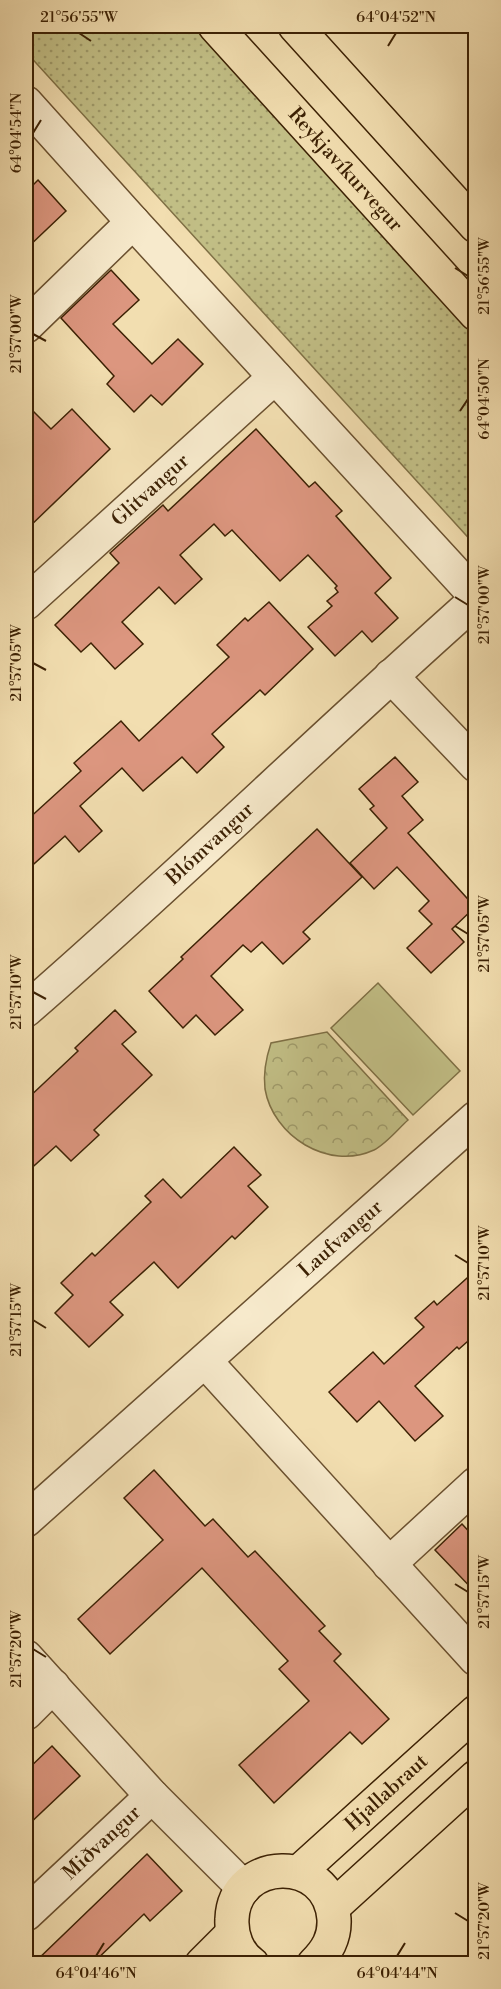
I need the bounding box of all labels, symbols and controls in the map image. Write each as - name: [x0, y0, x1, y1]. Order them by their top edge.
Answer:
- text: 21°56'55"W: [40, 8, 118, 27]
- text: 64°04'52"N: [356, 8, 436, 27]
- text: 64°04'54"N: [7, 93, 26, 173]
- street label: Reykjavíkurvegur: [283, 102, 408, 237]
- text: 21°56'55"W: [475, 237, 494, 315]
- text: 21°57'00"W: [7, 294, 26, 373]
- text: 64°04'50"N: [475, 358, 494, 440]
- street label: Glitvangur: [106, 448, 195, 532]
- text: 21°57'00"W: [475, 565, 494, 644]
- text: 21°57'05"W: [7, 624, 26, 702]
- street label: Blómvangur: [160, 797, 260, 891]
- text: 21°57'05"W: [475, 895, 494, 973]
- text: 21°57'10"W: [7, 954, 26, 1029]
- street label: Laufvangur: [293, 1195, 388, 1283]
- text: 21°57'10"W: [475, 1225, 494, 1300]
- text: 21°57'15"W: [7, 1283, 26, 1357]
- text: 21°57'15"W: [475, 1555, 494, 1629]
- text: 21°57'20"W: [7, 1610, 26, 1688]
- street label: Hjallabraut: [340, 1749, 433, 1837]
- street label: Miðvangur: [58, 1800, 147, 1886]
- text: 21°57'20"W: [475, 1882, 494, 1960]
- text: 64°04'46"N: [55, 1964, 137, 1983]
- text: 64°04'44"N: [356, 1964, 438, 1983]

